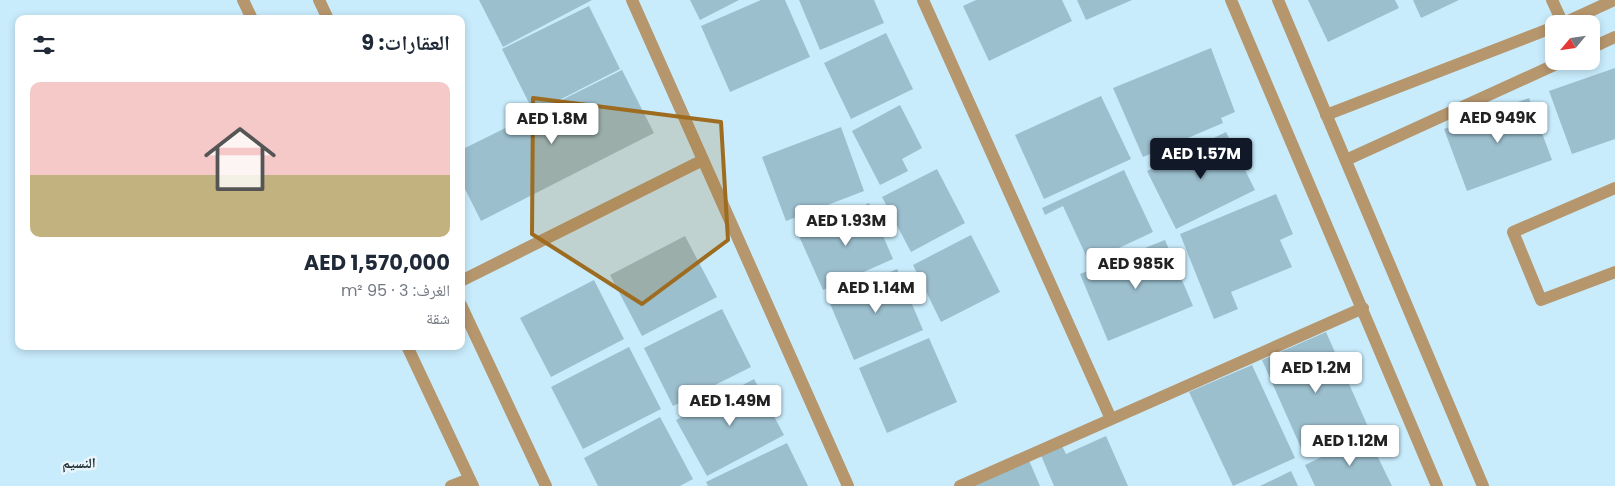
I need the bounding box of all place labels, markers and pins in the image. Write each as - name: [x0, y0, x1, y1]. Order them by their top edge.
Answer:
- pin: AED 1.8M: [500, 102, 604, 145]
- pin: AED 949K: [1446, 102, 1550, 144]
- pin: AED 1.57M: [1144, 138, 1258, 180]
- pin: AED 1.93M: [789, 204, 903, 247]
- pin: AED 985K: [1084, 248, 1188, 290]
- pin: AED 1.14M: [819, 272, 933, 314]
- pin: AED 1.2M: [1264, 352, 1368, 394]
- pin: AED 1.49M: [673, 384, 787, 427]
- pin: AED 1.12M: [1293, 424, 1407, 467]

